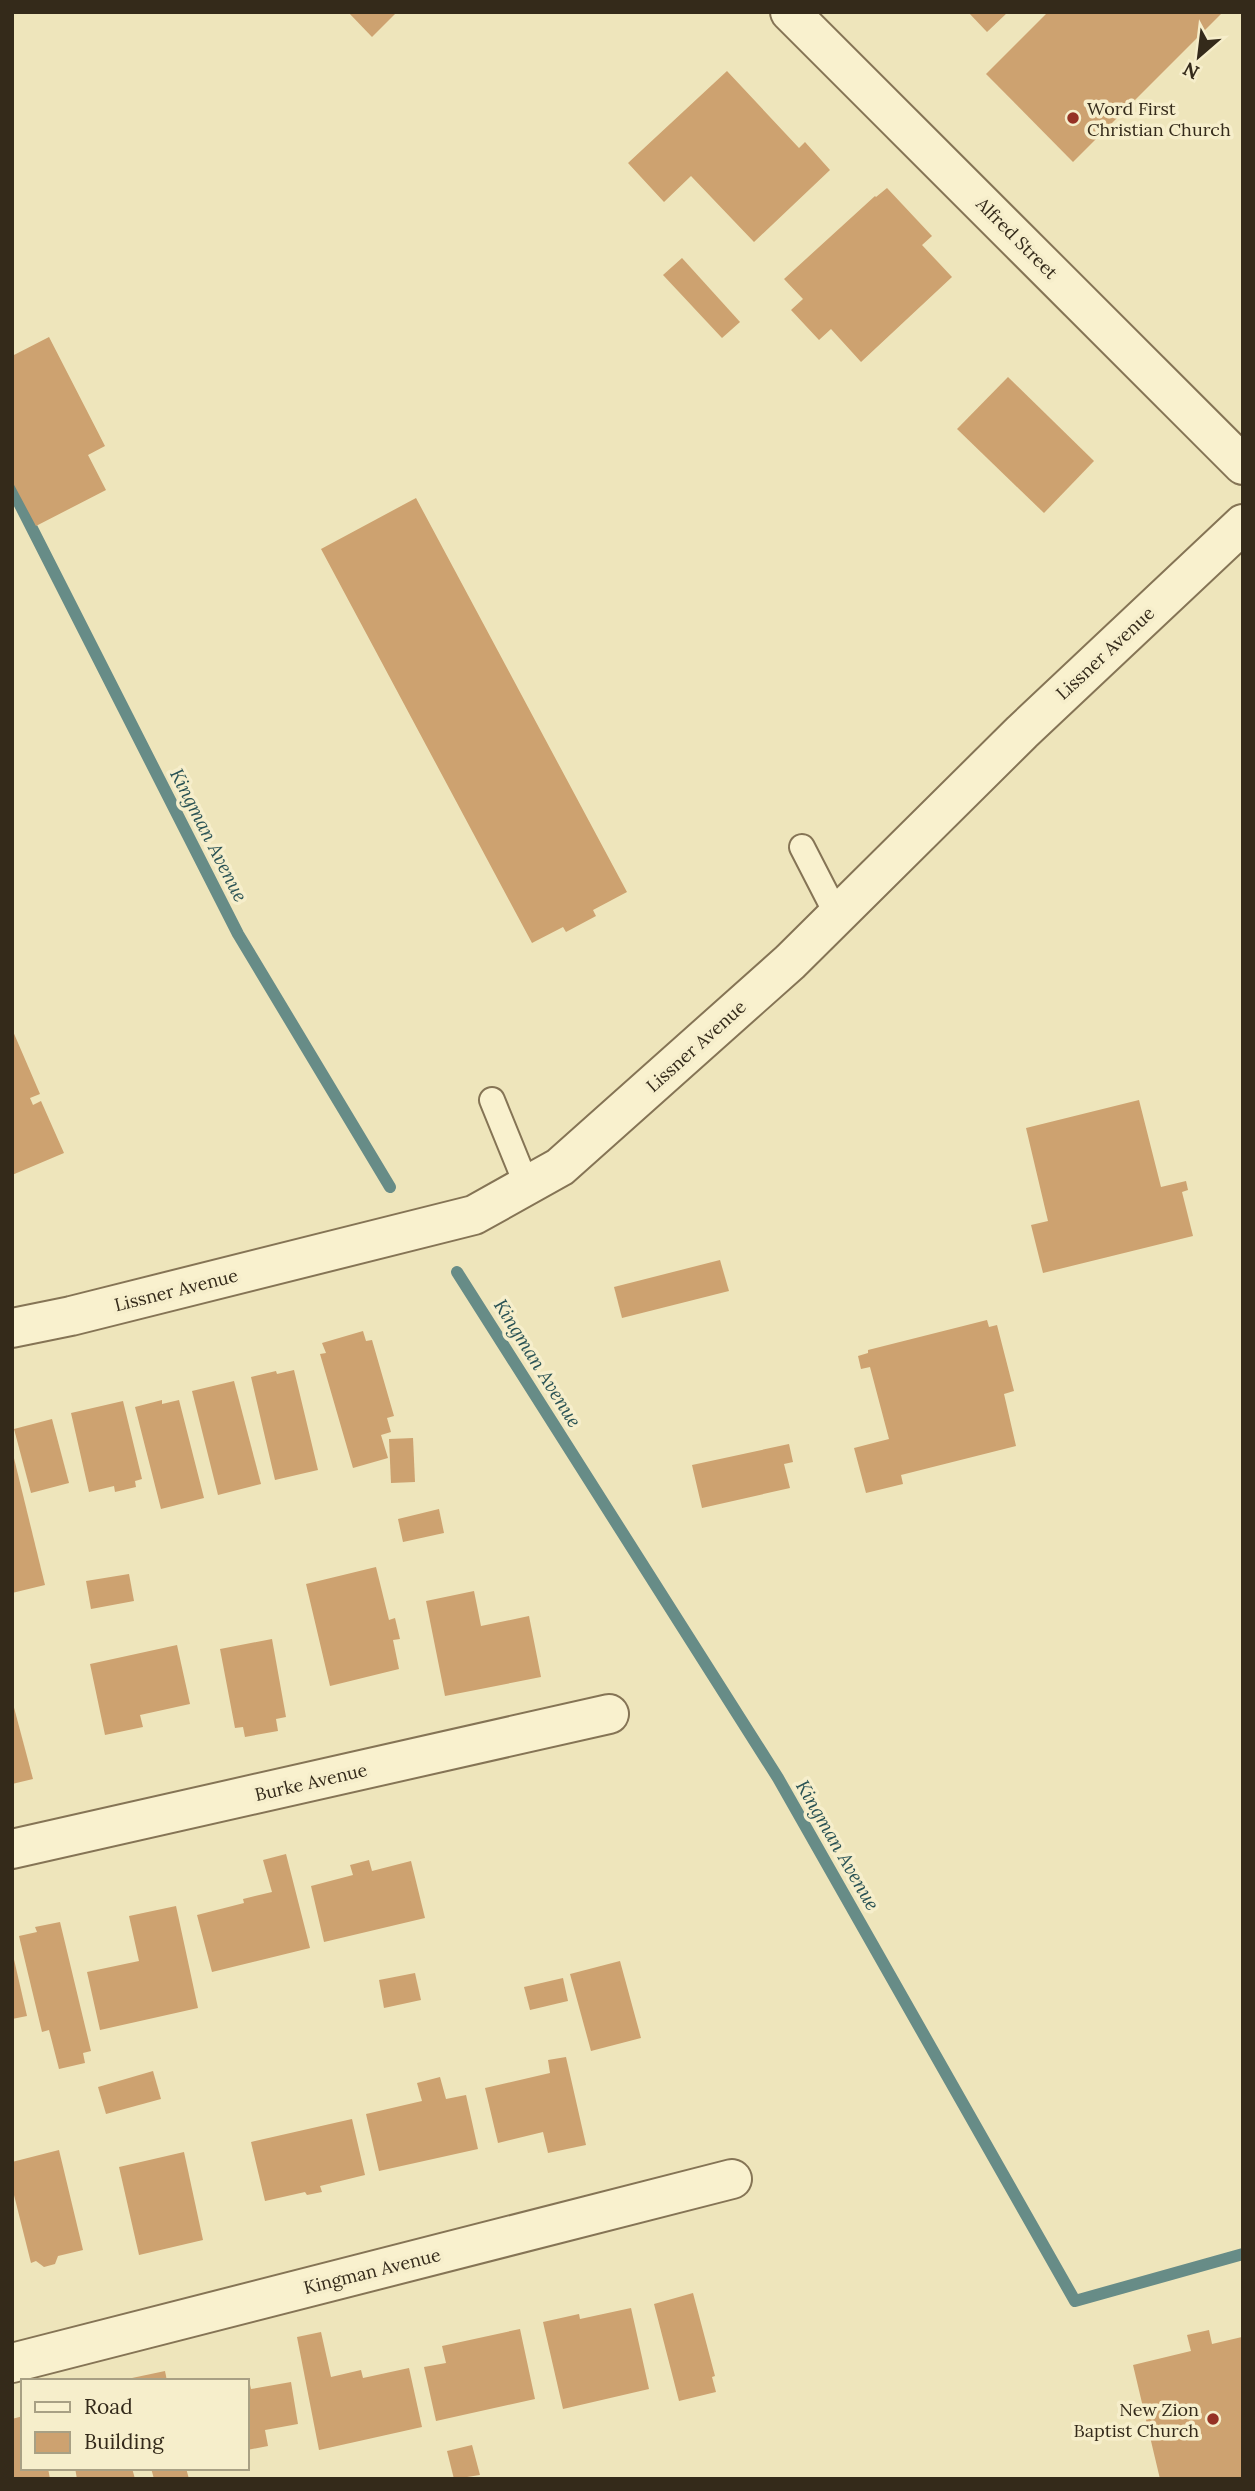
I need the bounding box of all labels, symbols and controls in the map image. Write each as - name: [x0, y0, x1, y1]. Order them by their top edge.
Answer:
- north arrow: [1164, 21, 1234, 91]
- text: N: [1179, 57, 1203, 85]
- place label: Word First Christian Church: [1087, 97, 1231, 141]
- marker: Word First Christian Church: [1065, 110, 1081, 126]
- street label: Alfred Street: [971, 192, 1063, 284]
- street label: Lissner Avenue: [1051, 601, 1159, 705]
- water label: Kingman Avenue: [165, 764, 253, 906]
- street label: Lissner Avenue: [641, 995, 751, 1097]
- street label: Lissner Avenue: [112, 1263, 240, 1316]
- water label: Kingman Avenue: [489, 1295, 587, 1431]
- street label: Burke Avenue: [253, 1758, 370, 1806]
- water label: Kingman Avenue: [791, 1776, 885, 1914]
- street label: Kingman Avenue: [301, 2243, 443, 2299]
- legend: [21, 2379, 248, 2470]
- text: Road: [84, 2393, 133, 2420]
- place label: New Zion Baptist Church: [1074, 2398, 1199, 2442]
- marker: New Zion Baptist Church: [1205, 2411, 1221, 2427]
- text: Building: [84, 2428, 164, 2455]

